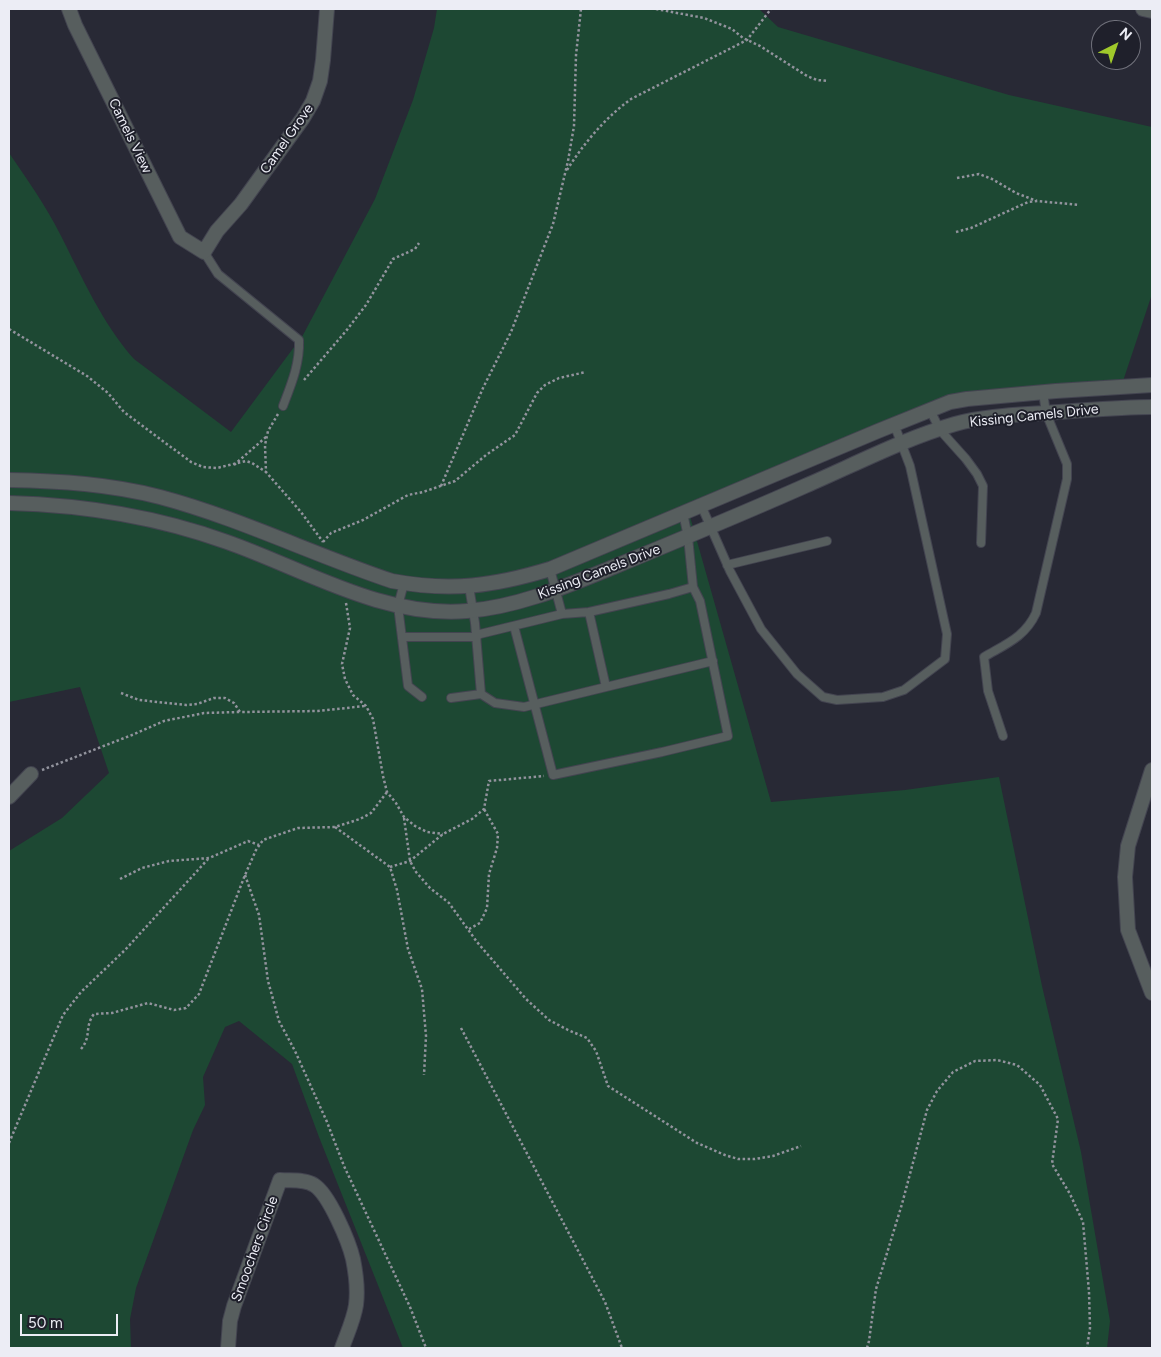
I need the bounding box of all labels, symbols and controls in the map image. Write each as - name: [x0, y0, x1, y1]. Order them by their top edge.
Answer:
- north arrow: [1091, 20, 1141, 70]
- text: N: [1116, 24, 1135, 44]
- street label: Camels View: [105, 96, 155, 176]
- street label: Camel Grove: [257, 101, 317, 177]
- street label: Kissing Camels Drive: [969, 401, 1099, 431]
- street label: Kissing Camels Drive: [535, 541, 663, 603]
- street label: Smoochers Circle: [228, 1194, 282, 1304]
- scale bar: [22, 1304, 120, 1336]
- text: 50 m: [28, 1314, 63, 1332]

